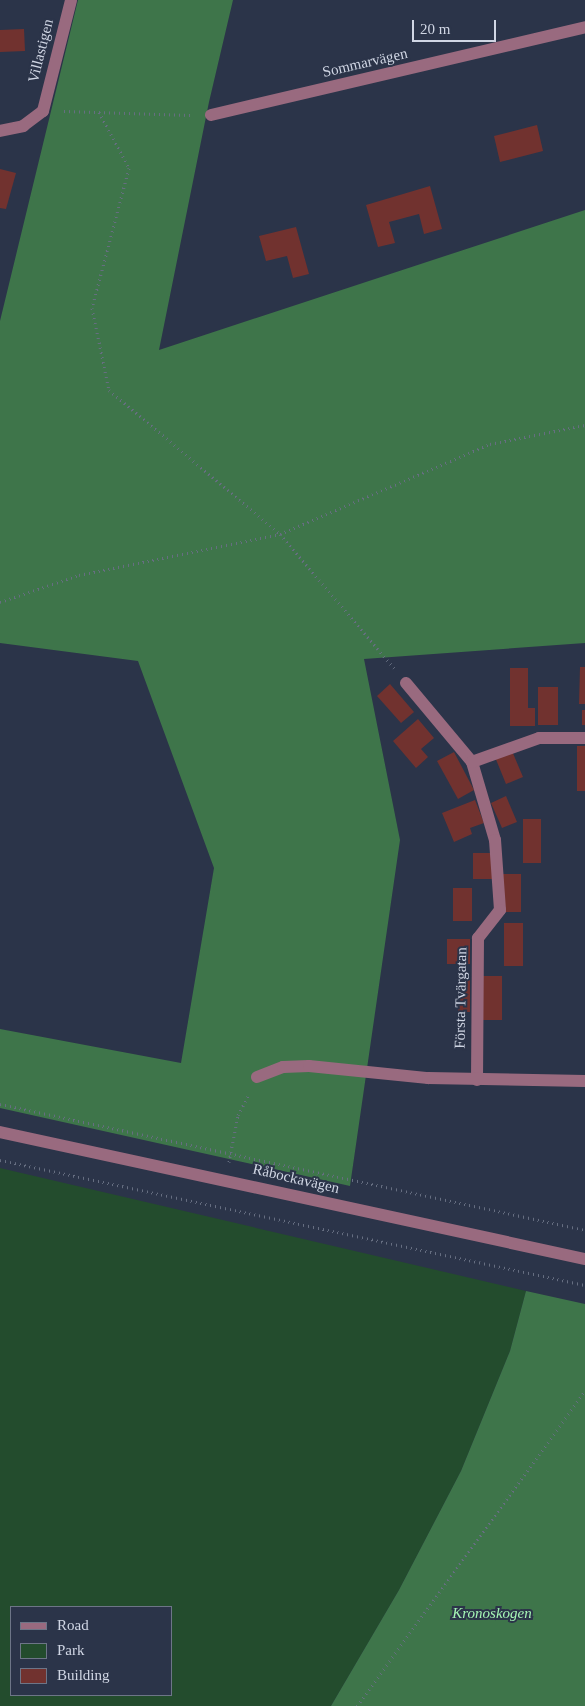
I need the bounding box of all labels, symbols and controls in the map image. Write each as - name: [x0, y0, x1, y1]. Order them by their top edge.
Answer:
- scale bar: [415, 10, 499, 42]
- street label: Villastigen: [24, 17, 58, 85]
- text: 20 m: [420, 21, 450, 37]
- street label: Sommarvägen: [321, 44, 409, 82]
- street label: Första Tvärgatan: [451, 947, 471, 1049]
- street label: Råbockavägen: [251, 1160, 341, 1198]
- park label: Kronoskogen: [452, 1605, 532, 1623]
- legend: [10, 1606, 172, 1696]
- text: Road: [57, 1617, 89, 1633]
- text: Park: [57, 1642, 85, 1658]
- text: Building: [57, 1667, 110, 1683]

